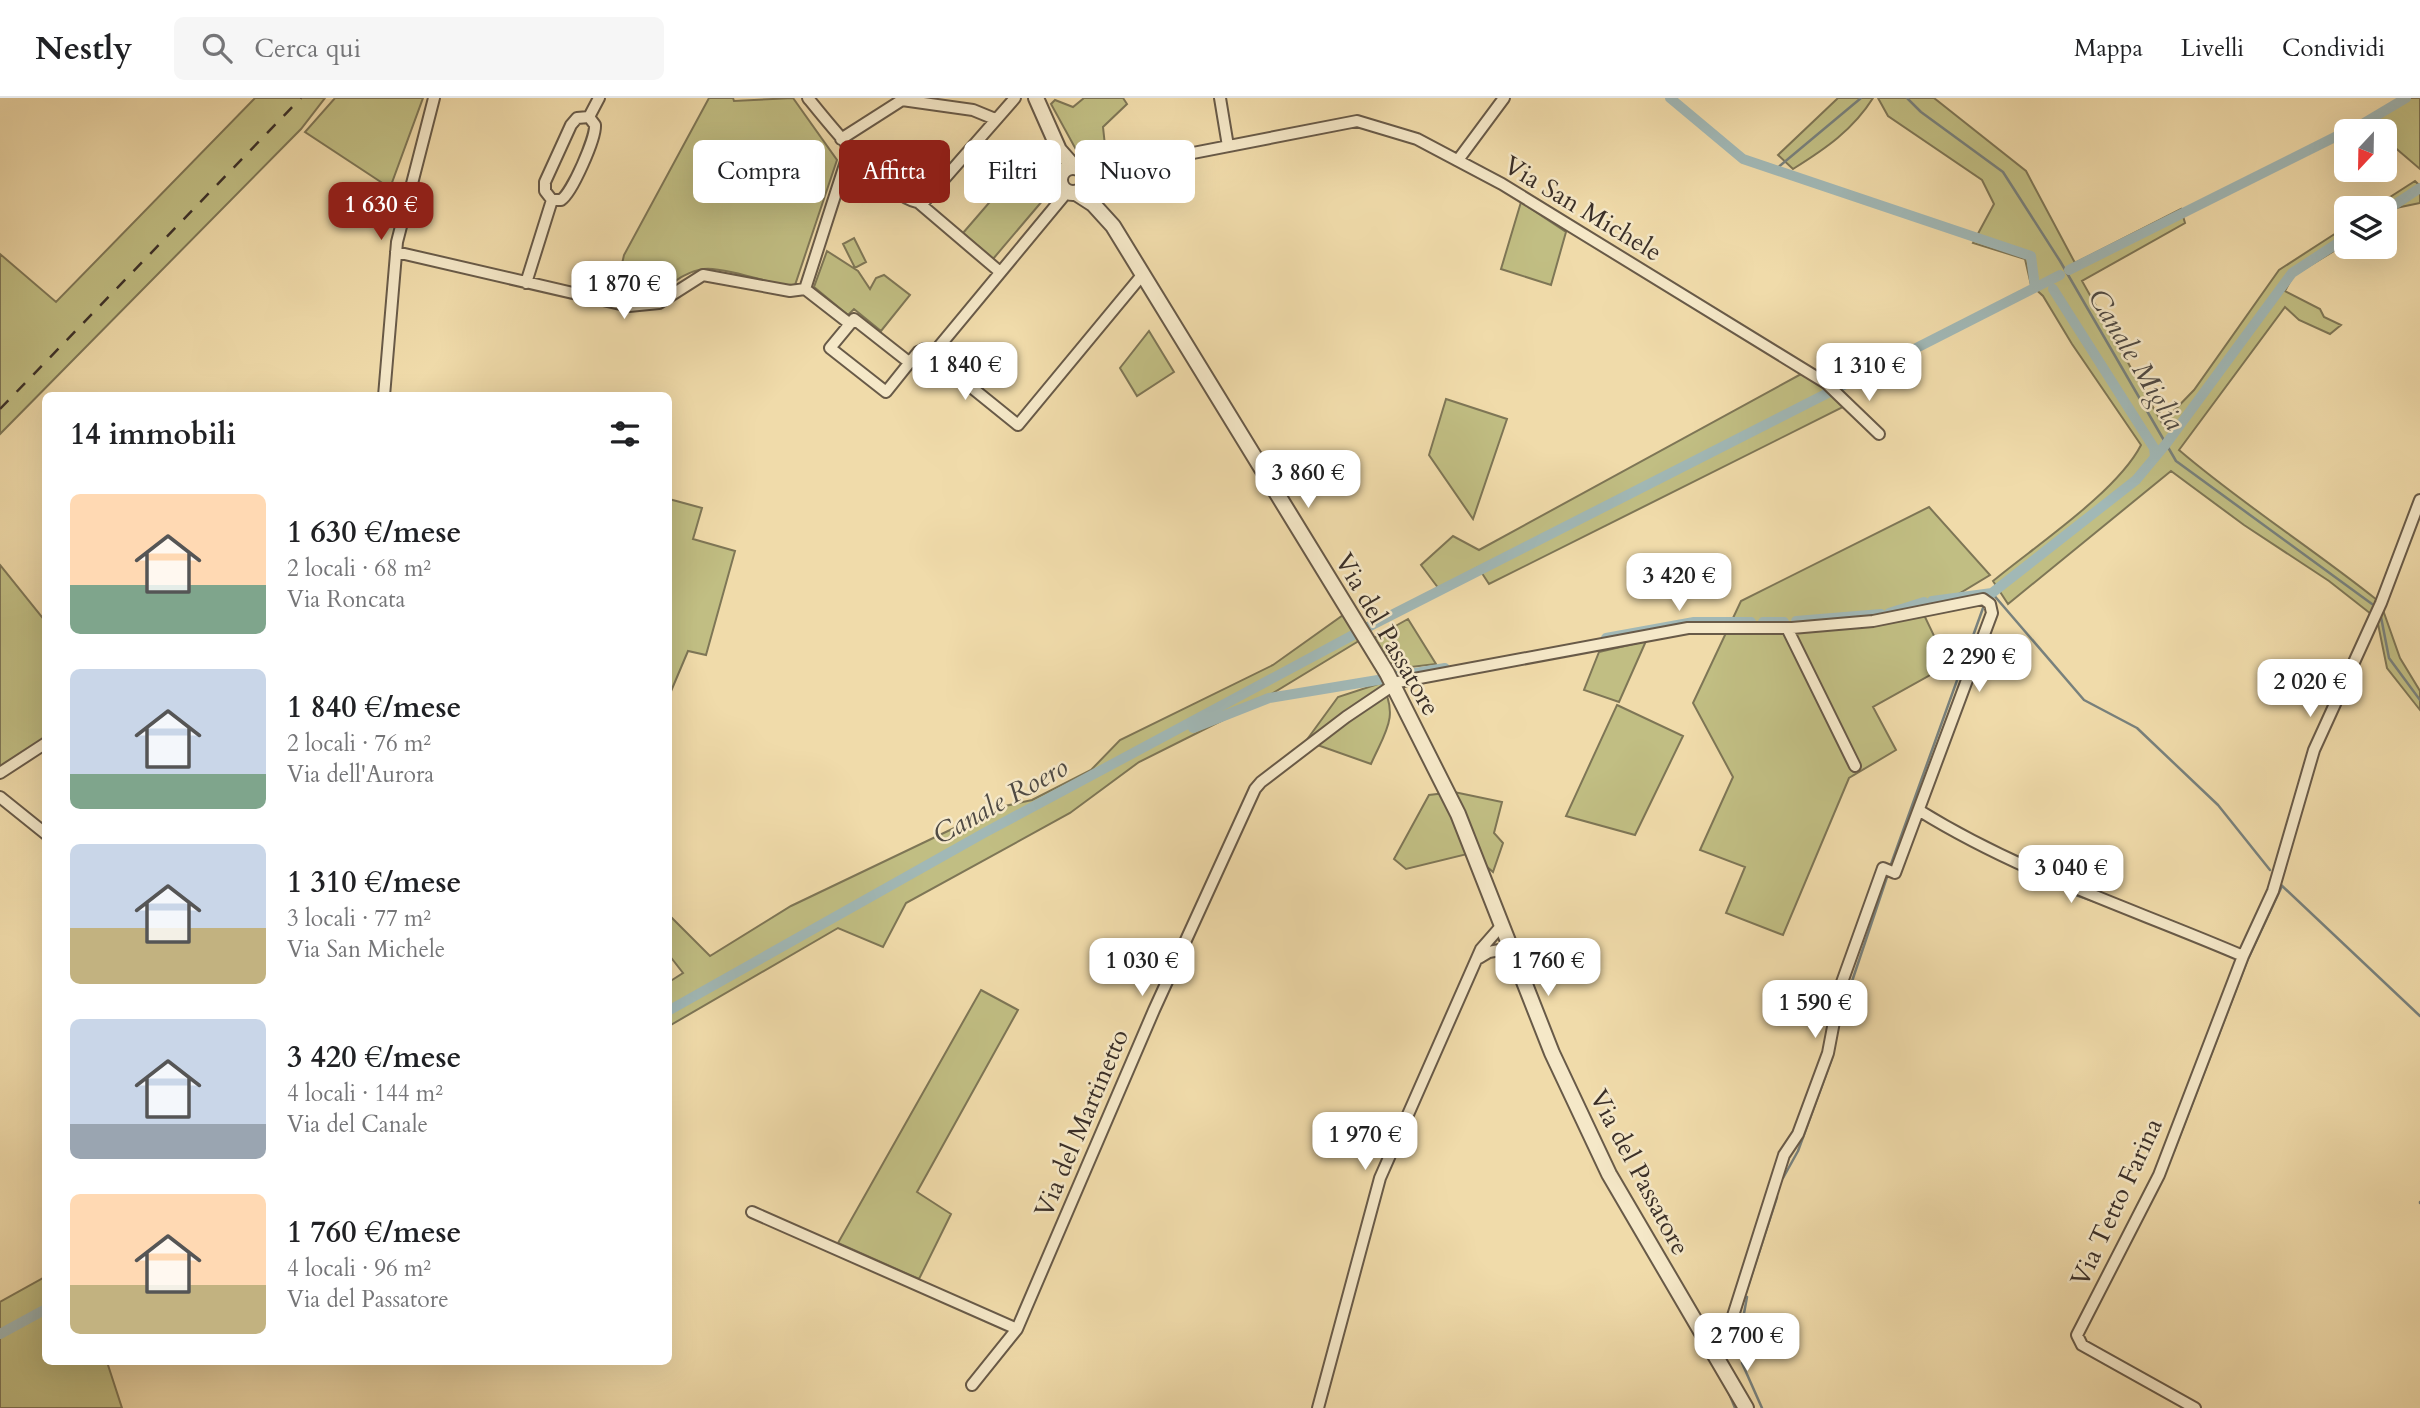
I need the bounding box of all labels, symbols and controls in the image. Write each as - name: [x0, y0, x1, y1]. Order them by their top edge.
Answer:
- search box: [174, 17, 664, 80]
- text: Nestly: [35, 26, 132, 71]
- icon: search: [198, 29, 236, 67]
- text: Cerca qui: [254, 31, 361, 66]
- text: Mappa: [2074, 32, 2143, 65]
- text: Livelli: [2181, 32, 2244, 65]
- text: Condividi: [2282, 32, 2385, 65]
- north arrow: [2334, 119, 2398, 182]
- map controls: [2334, 119, 2397, 259]
- chip: Compra: [693, 140, 825, 203]
- chip: Affitta: [839, 140, 950, 203]
- chip: Filtri: [964, 140, 1061, 203]
- chip: Nuovo: [1075, 140, 1195, 203]
- street label: Via San Michele: [1497, 147, 1668, 269]
- pin: 1 630 €: [316, 183, 446, 242]
- text: 1 630 €: [344, 189, 418, 220]
- button: layers: [2334, 196, 2397, 259]
- pin: 1 870 €: [559, 262, 689, 321]
- text: 1 870 €: [587, 268, 661, 299]
- water label: Canale Miglia: [2079, 282, 2193, 437]
- pin: 1 840 €: [900, 342, 1030, 402]
- pin: 1 310 €: [1804, 344, 1934, 403]
- text: 1 840 €: [928, 349, 1002, 380]
- text: 1 310 €: [1832, 350, 1906, 381]
- text: 14 immobili: [70, 414, 236, 455]
- icon: filters: [606, 415, 644, 453]
- pin: 3 860 €: [1243, 450, 1373, 510]
- text: 3 860 €: [1271, 457, 1345, 488]
- text: 1 630 €/mese: [287, 512, 461, 553]
- icon: home: [126, 522, 210, 606]
- street label: Via del Passatore: [1327, 546, 1448, 722]
- text: 2 locali · 68 m²: [287, 553, 431, 584]
- pin: 3 420 €: [1614, 554, 1744, 613]
- text: 3 420 €: [1642, 560, 1716, 591]
- text: Via Roncata: [287, 584, 406, 615]
- pin: 2 290 €: [1914, 634, 2044, 694]
- text: 2 290 €: [1942, 641, 2016, 672]
- pin: 2 020 €: [2245, 660, 2375, 719]
- text: 2 020 €: [2273, 666, 2347, 697]
- text: 1 840 €/mese: [287, 687, 461, 728]
- icon: home: [126, 697, 210, 781]
- text: 2 locali · 76 m²: [287, 728, 431, 759]
- water label: Canale Roero: [926, 748, 1075, 854]
- text: Via dell'Aurora: [287, 759, 434, 790]
- pin: 3 040 €: [2006, 846, 2136, 905]
- text: 3 040 €: [2034, 852, 2108, 883]
- text: 1 310 €/mese: [287, 862, 461, 903]
- icon: home: [126, 872, 210, 956]
- text: 3 locali · 77 m²: [287, 903, 431, 934]
- text: Via San Michele: [287, 934, 445, 965]
- pin: 1 030 €: [1077, 939, 1207, 998]
- pin: 1 760 €: [1483, 939, 1613, 998]
- text: 1 030 €: [1105, 945, 1179, 976]
- text: 1 760 €: [1511, 945, 1585, 976]
- pin: 1 590 €: [1750, 981, 1880, 1040]
- text: 1 590 €: [1778, 987, 1852, 1018]
- street label: Via del Martinetto: [1026, 1024, 1137, 1223]
- text: 3 420 €/mese: [287, 1037, 461, 1078]
- icon: home: [126, 1047, 210, 1131]
- text: 4 locali · 144 m²: [287, 1078, 443, 1109]
- street label: Via del Passatore: [1581, 1083, 1698, 1261]
- text: Via del Canale: [287, 1109, 428, 1140]
- pin: 1 970 €: [1300, 1112, 1430, 1172]
- street label: Via Tetto Farina: [2062, 1112, 2171, 1292]
- text: 1 970 €: [1328, 1119, 1402, 1150]
- text: 1 760 €/mese: [287, 1212, 461, 1253]
- icon: home: [126, 1222, 210, 1306]
- text: 4 locali · 96 m²: [287, 1253, 431, 1284]
- text: Via del Passatore: [287, 1284, 449, 1315]
- pin: 2 700 €: [1682, 1314, 1812, 1373]
- text: 2 700 €: [1710, 1320, 1784, 1351]

